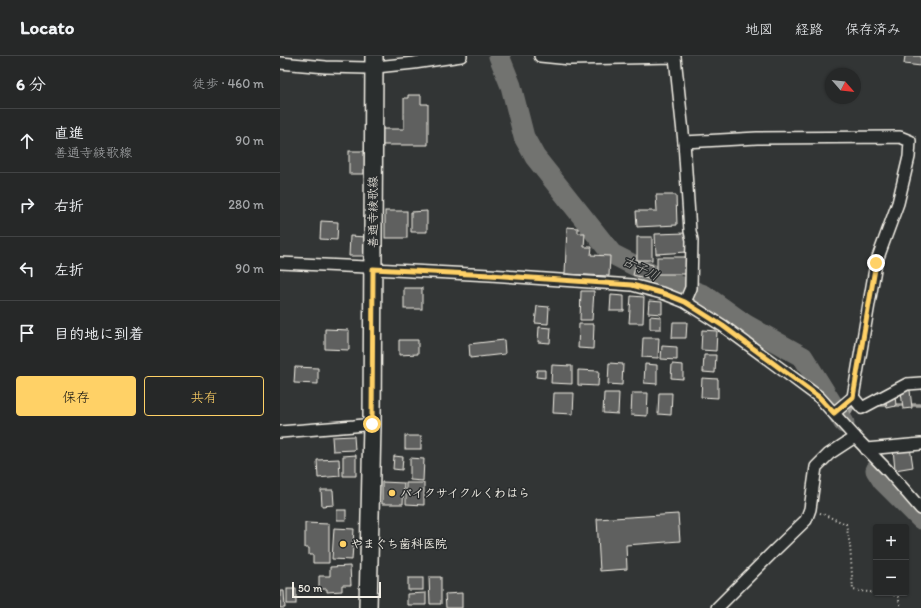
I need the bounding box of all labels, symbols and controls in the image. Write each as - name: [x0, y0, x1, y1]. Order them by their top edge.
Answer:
- text: Locato: [20, 16, 74, 39]
- text: 地図: [745, 21, 773, 38]
- text: 経路: [795, 21, 823, 38]
- text: 保存済み: [845, 21, 901, 38]
- north arrow: [825, 68, 861, 104]
- text: 6 分: [16, 74, 46, 94]
- text: 徒歩 · 460 m: [192, 76, 264, 91]
- text: 直進: [54, 124, 84, 142]
- icon: ahead: [16, 130, 38, 152]
- text: 90 m: [235, 133, 264, 148]
- text: 善通寺綾歌線: [54, 145, 132, 160]
- street label: 善通寺綾歌線: [366, 176, 380, 248]
- icon: right: [16, 194, 38, 216]
- text: 右折: [54, 197, 84, 215]
- text: 280 m: [228, 197, 264, 212]
- water label: 古子川: [620, 252, 662, 284]
- route end: [867, 254, 885, 272]
- icon: left: [16, 258, 38, 280]
- text: 左折: [54, 261, 84, 279]
- text: 90 m: [235, 261, 264, 276]
- icon: arrive: [16, 322, 38, 344]
- text: 目的地に到着: [54, 325, 144, 343]
- button: 保存: [16, 376, 136, 416]
- button: 共有: [144, 376, 264, 416]
- route start: [363, 415, 381, 433]
- place label: バイクサイクルくわはら: [400, 486, 530, 500]
- marker: バイクサイクルくわはら: [387, 488, 397, 498]
- map controls: [873, 524, 909, 596]
- button: +: [873, 524, 909, 560]
- place label: やまぐち歯科医院: [351, 537, 447, 551]
- marker: やまぐち歯科医院: [338, 539, 348, 549]
- button: −: [873, 560, 909, 596]
- scale bar: [292, 580, 381, 599]
- text: 50 m: [298, 582, 322, 595]

